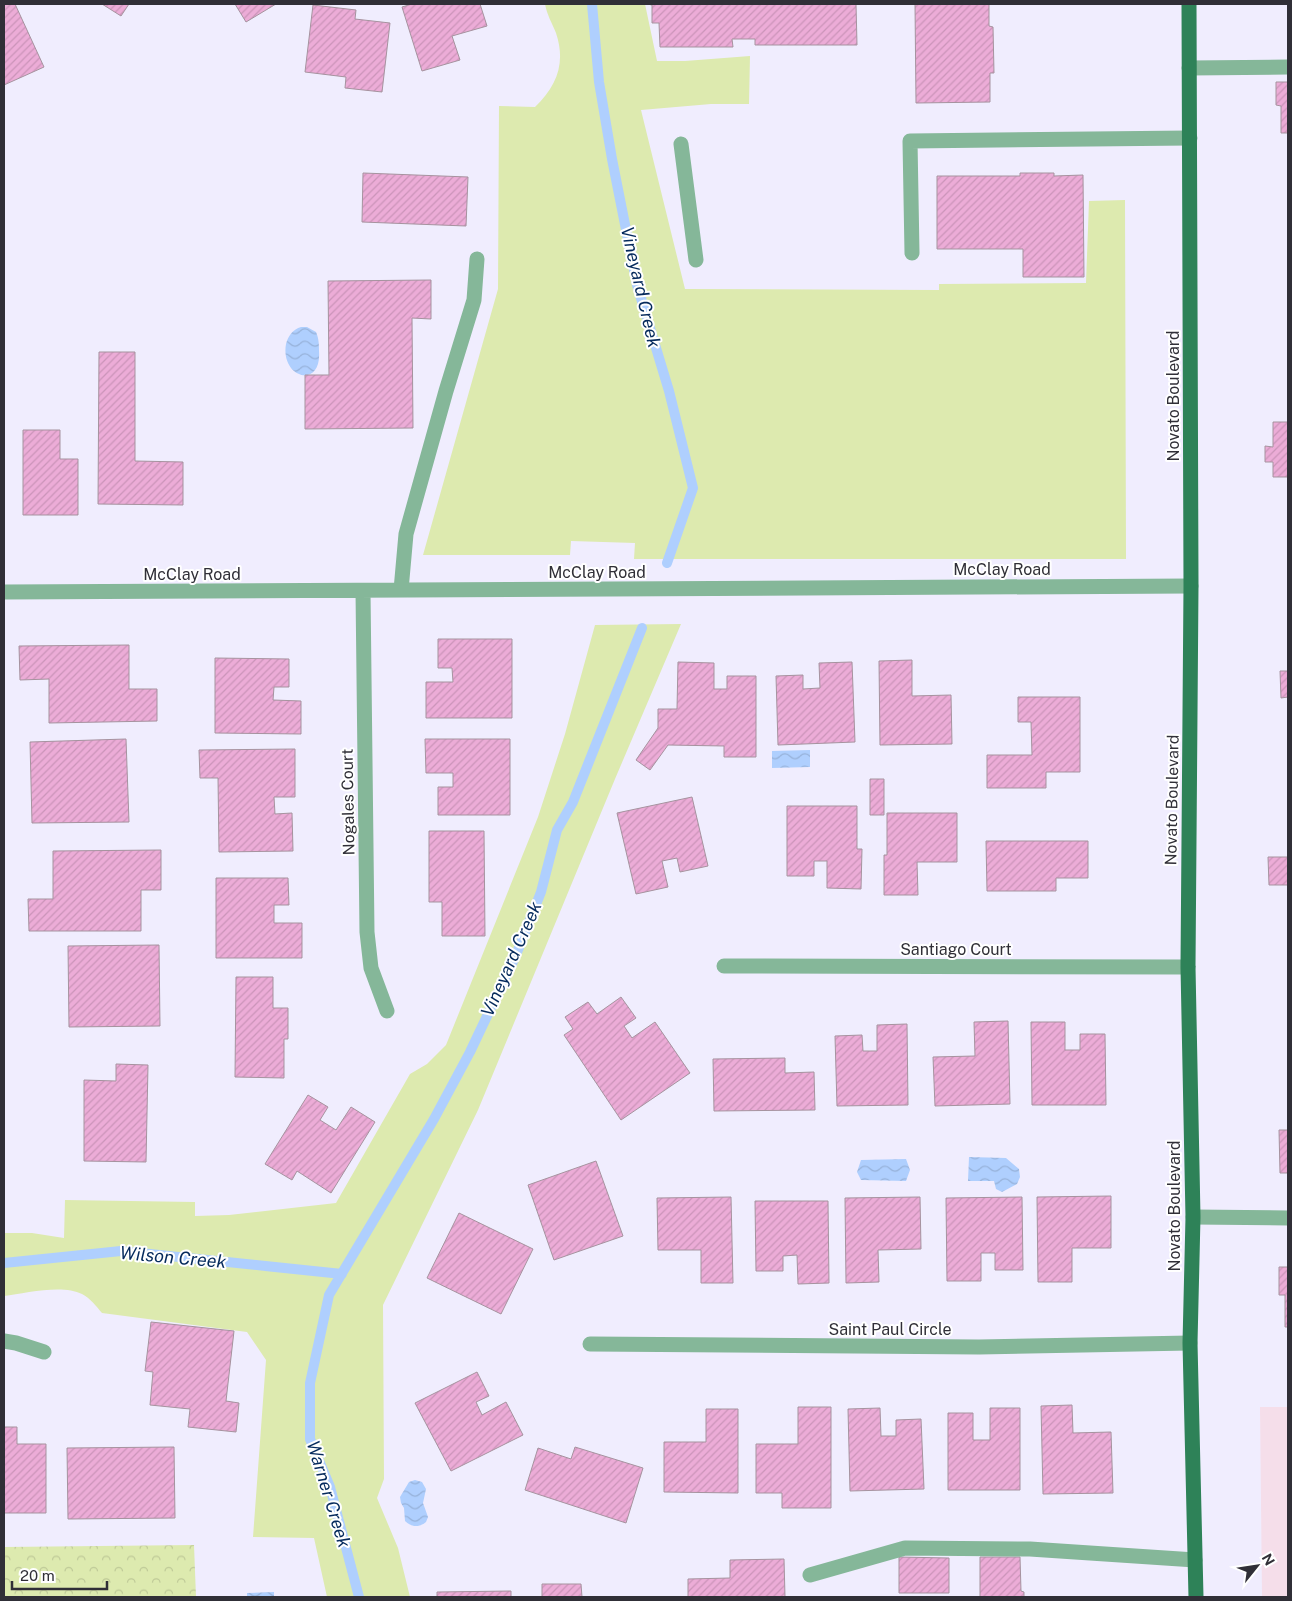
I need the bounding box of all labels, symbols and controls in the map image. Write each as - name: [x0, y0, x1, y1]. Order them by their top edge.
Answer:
- water label: Vineyard Creek: [617, 224, 665, 350]
- street label: Novato Boulevard: [1164, 330, 1183, 462]
- street label: McClay Road: [953, 560, 1051, 579]
- street label: McClay Road: [548, 563, 646, 582]
- street label: McClay Road: [143, 565, 241, 584]
- street label: Novato Boulevard: [1161, 734, 1183, 866]
- street label: Nogales Court: [338, 749, 358, 855]
- water label: Vineyard Creek: [476, 898, 546, 1020]
- street label: Santiago Court: [900, 940, 1012, 959]
- street label: Novato Boulevard: [1165, 1140, 1184, 1272]
- water label: Wilson Creek: [119, 1242, 227, 1272]
- street label: Saint Paul Circle: [829, 1320, 951, 1339]
- water label: Warner Creek: [303, 1438, 355, 1550]
- north arrow: [1232, 1541, 1282, 1591]
- text: N: [1259, 1551, 1278, 1568]
- scale bar: [12, 1558, 108, 1590]
- text: 20 m: [20, 1567, 55, 1584]

